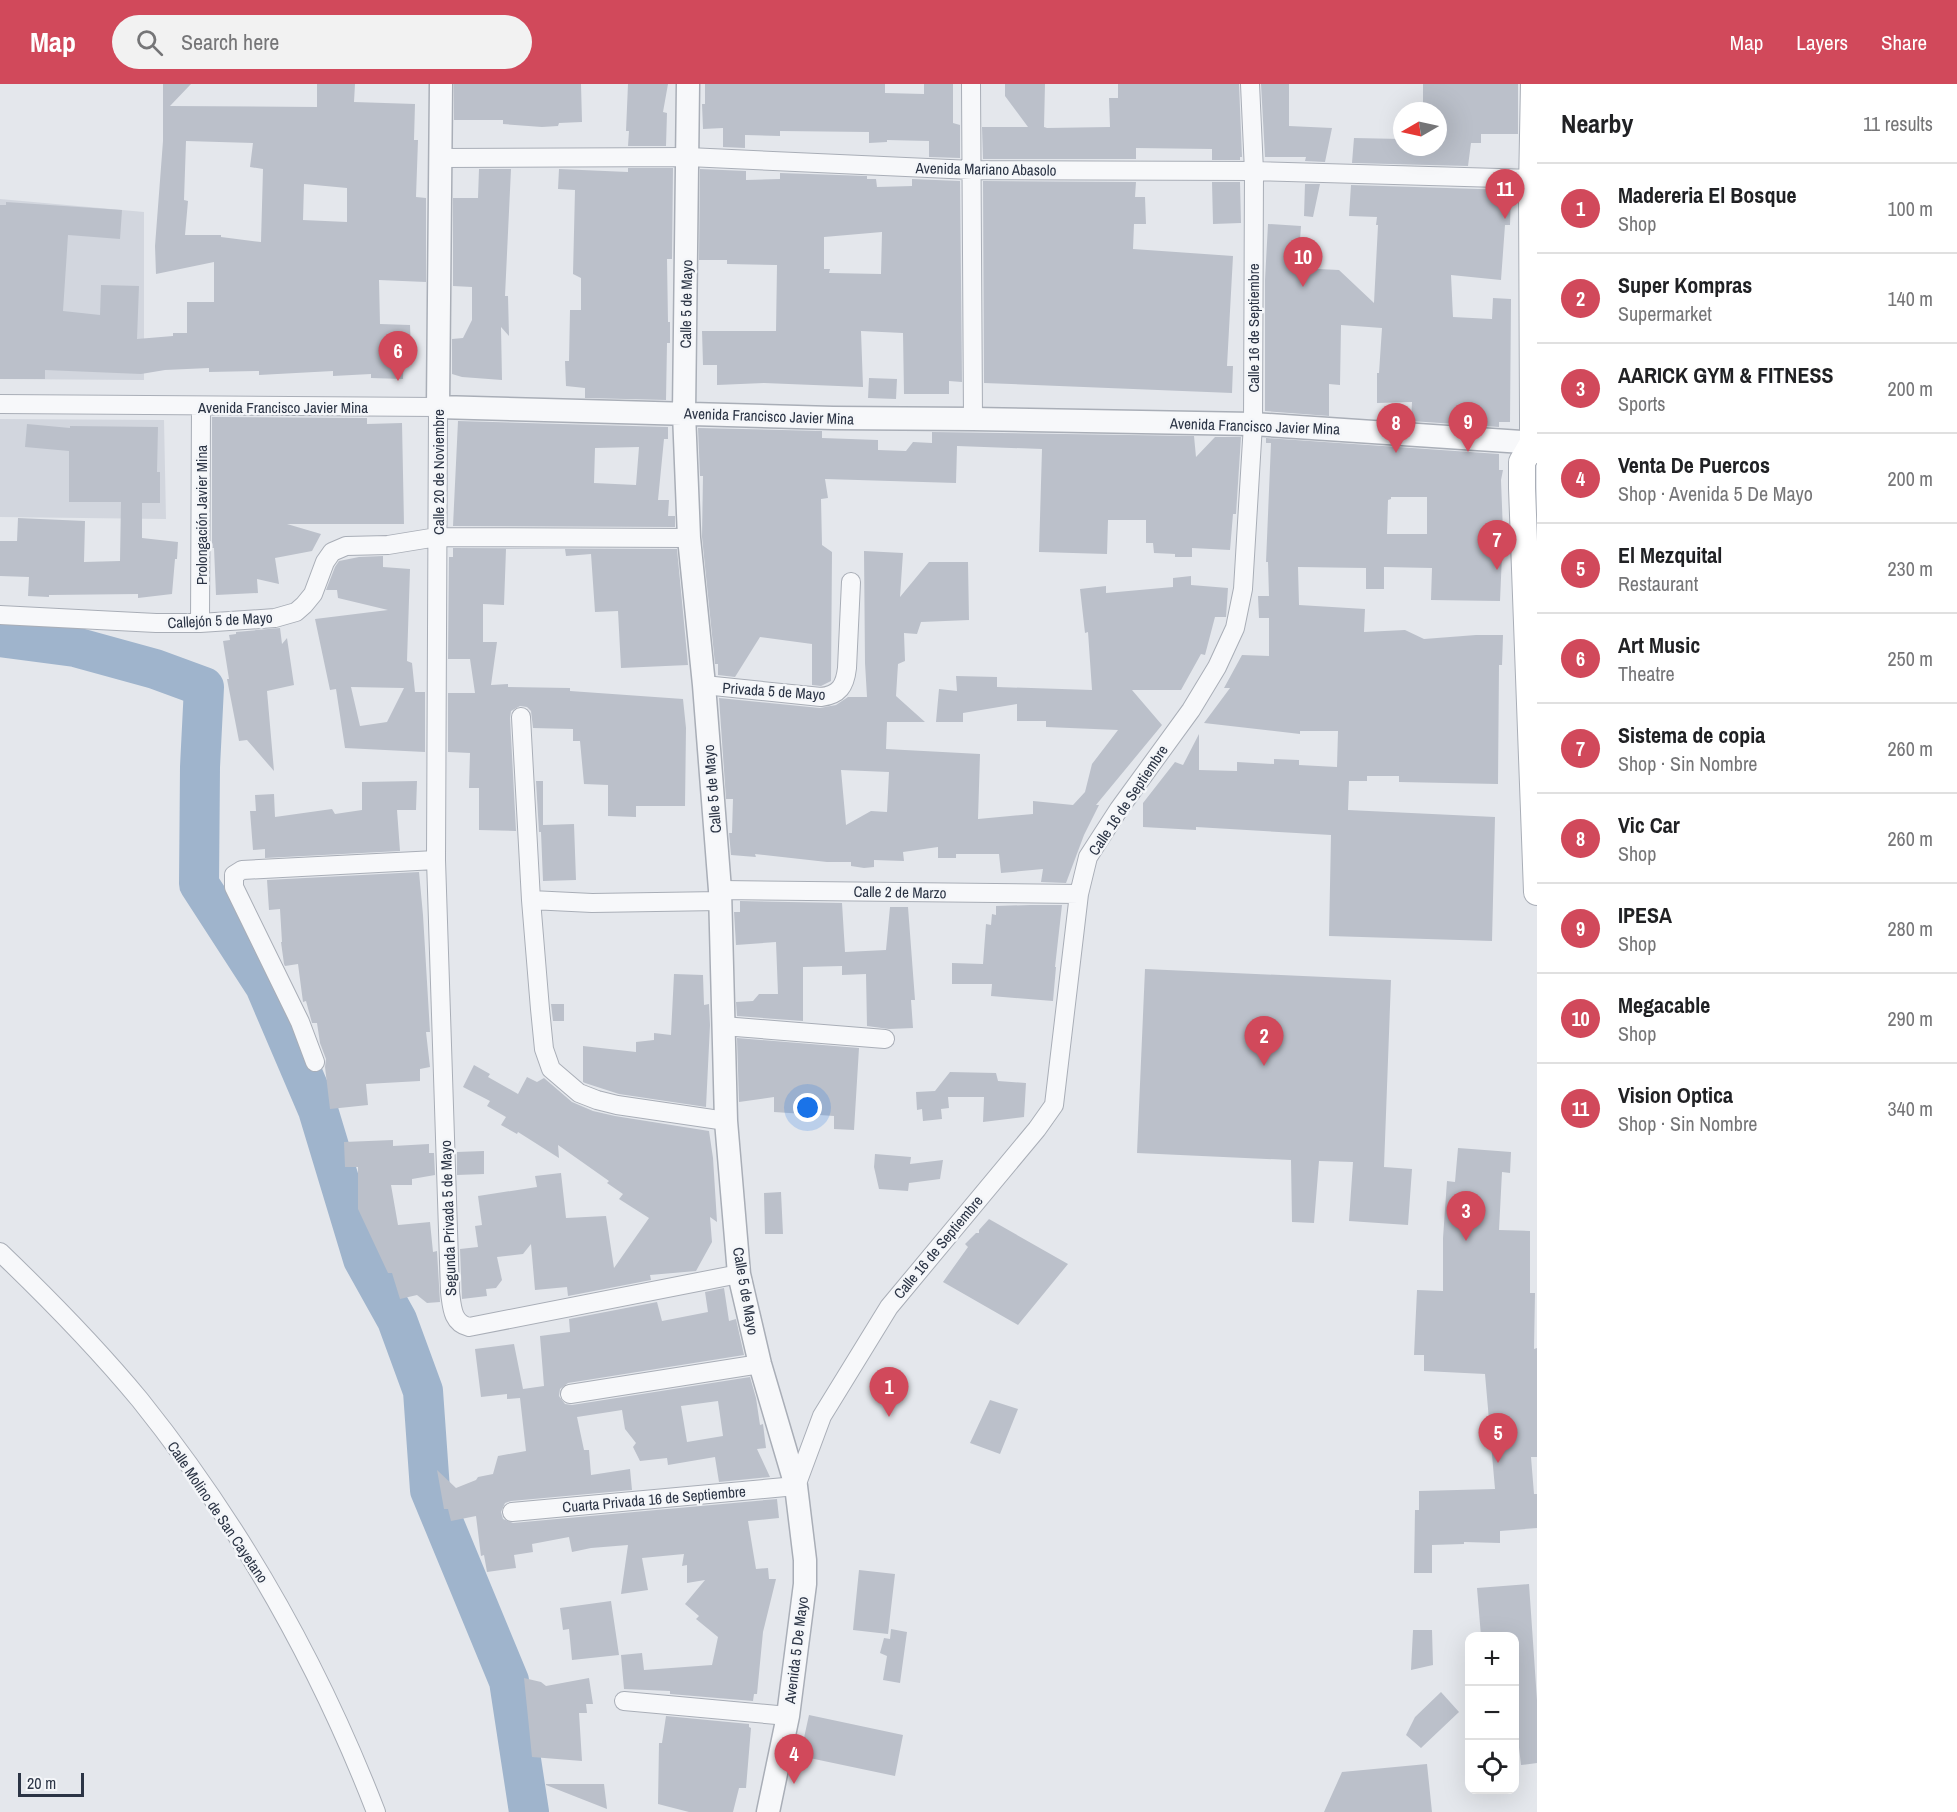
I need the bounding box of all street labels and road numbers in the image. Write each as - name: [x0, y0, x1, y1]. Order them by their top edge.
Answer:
- street label: Avenida Mariano Abasolo: [914, 157, 1057, 181]
- street label: Calle 5 de Mayo: [675, 259, 697, 349]
- street label: Calle 16 de Septiembre: [1243, 263, 1264, 393]
- street label: Avenida Francisco Javier Mina: [197, 397, 368, 418]
- street label: Avenida Francisco Javier Mina: [683, 403, 854, 429]
- street label: Calle 20 de Noviembre: [428, 409, 449, 535]
- street label: Avenida Francisco Javier Mina: [1169, 413, 1340, 439]
- street label: Prolongación Javier Mina: [191, 445, 212, 585]
- street label: Callejón 5 de Mayo: [167, 607, 273, 633]
- street label: Privada 5 de Mayo: [722, 677, 826, 705]
- street label: Calle 16 de Septiembre: [1083, 740, 1173, 859]
- street label: Calle 5 de Mayo: [698, 744, 726, 834]
- street label: Calle 2 de Marzo: [853, 881, 947, 903]
- street label: Segunda Privada 5 de Mayo: [435, 1140, 461, 1296]
- street label: Calle 16 de Septiembre: [888, 1191, 988, 1303]
- street label: Calle 5 de Mayo: [728, 1245, 764, 1337]
- street label: Calle Molino de San Cayetano: [163, 1437, 273, 1587]
- street label: Cuarta Privada 16 de Septiembre: [561, 1481, 747, 1517]
- street label: Avenida 5 De Mayo: [779, 1595, 813, 1706]

